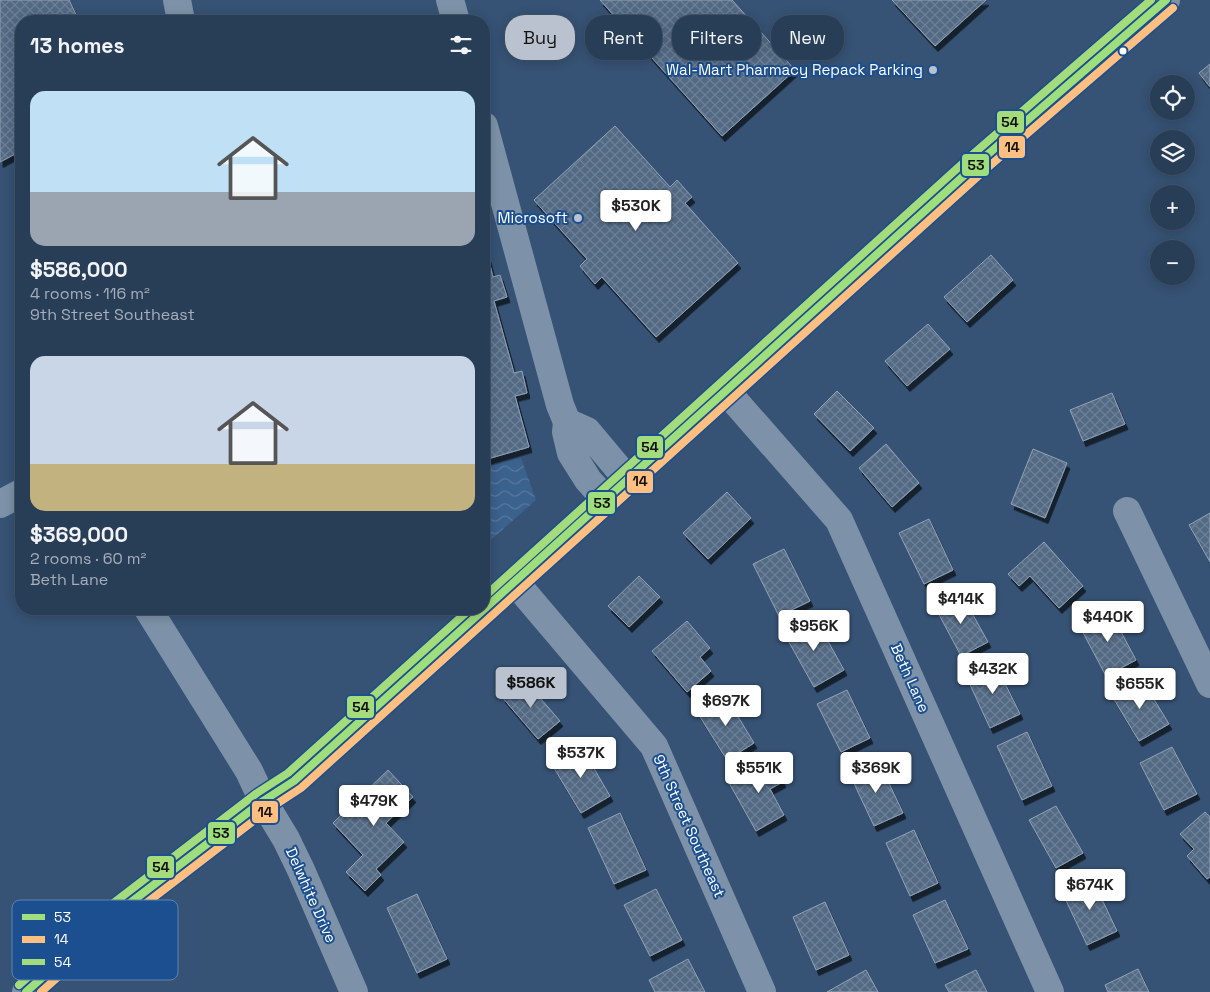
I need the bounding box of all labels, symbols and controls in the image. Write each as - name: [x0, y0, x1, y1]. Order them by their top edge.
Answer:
- chip: Buy: [505, 15, 575, 60]
- chip: Rent: [585, 15, 662, 60]
- chip: Filters: [672, 15, 761, 60]
- chip: New: [771, 15, 844, 60]
- icon: filters: [447, 31, 475, 59]
- text: 13 homes: [30, 32, 124, 59]
- unlabelled marker: [1118, 46, 1128, 56]
- place label: Wal-Mart Pharmacy Repack Parking: [666, 60, 923, 79]
- marker: Wal-Mart Pharmacy Repack Parking: [927, 64, 939, 76]
- map controls: [1150, 75, 1195, 285]
- button: locate: [1150, 75, 1195, 120]
- line badge: 54: [996, 110, 1025, 134]
- text: 54: [1001, 113, 1019, 131]
- icon: home: [208, 123, 298, 213]
- button: layers: [1150, 130, 1195, 175]
- line badge: 14: [998, 135, 1026, 159]
- text: 14: [1004, 138, 1020, 156]
- line badge: 53: [961, 153, 990, 177]
- text: 53: [968, 156, 984, 174]
- button: +: [1150, 185, 1195, 230]
- pin: $530K: [601, 190, 671, 232]
- text: $530K: [611, 195, 661, 216]
- place label: Microsoft: [498, 208, 568, 227]
- marker: Microsoft: [572, 212, 584, 224]
- button: −: [1150, 240, 1195, 285]
- text: $586,000: [30, 256, 128, 283]
- text: 4 rooms · 116 m²: [30, 283, 150, 304]
- text: 9th Street Southeast: [30, 304, 195, 325]
- icon: home: [208, 388, 298, 478]
- line badge: 54: [636, 435, 664, 459]
- text: 54: [641, 438, 659, 456]
- line badge: 14: [626, 470, 654, 494]
- text: 14: [632, 472, 648, 490]
- line badge: 53: [587, 491, 616, 515]
- text: 53: [594, 494, 610, 512]
- text: $369,000: [30, 521, 128, 548]
- text: 2 rooms · 60 m²: [30, 548, 146, 569]
- text: Beth Lane: [30, 569, 108, 590]
- pin: $414K: [926, 582, 996, 625]
- text: $414K: [938, 588, 984, 609]
- pin: $440K: [1073, 600, 1143, 643]
- text: $440K: [1083, 606, 1133, 627]
- pin: $956K: [779, 610, 849, 652]
- text: $956K: [789, 615, 839, 636]
- street label: Beth Lane: [887, 640, 934, 715]
- pin: $432K: [958, 652, 1028, 695]
- text: $432K: [968, 658, 1018, 679]
- pin: $586K: [496, 666, 566, 709]
- pin: $655K: [1105, 668, 1175, 710]
- text: $586K: [507, 672, 555, 693]
- text: $655K: [1116, 673, 1164, 694]
- pin: $697K: [691, 684, 761, 727]
- text: $697K: [702, 690, 750, 711]
- line badge: 54: [346, 695, 375, 719]
- text: 54: [352, 698, 370, 716]
- pin: $537K: [546, 736, 616, 779]
- text: $537K: [557, 742, 605, 763]
- street label: 9th Street Southeast: [649, 751, 730, 900]
- pin: $551K: [724, 752, 794, 794]
- pin: $369K: [841, 752, 911, 794]
- text: $551K: [736, 757, 782, 778]
- text: $369K: [851, 757, 901, 778]
- pin: $479K: [339, 784, 409, 827]
- text: $479K: [350, 790, 398, 811]
- line badge: 14: [251, 800, 279, 824]
- text: 14: [257, 803, 273, 821]
- line badge: 53: [207, 821, 236, 845]
- text: 53: [213, 824, 229, 842]
- street label: Delwhite Drive: [282, 844, 341, 946]
- line badge: 54: [146, 855, 175, 879]
- text: 54: [152, 858, 170, 876]
- pin: $674K: [1055, 868, 1125, 911]
- text: $674K: [1066, 874, 1114, 895]
- legend: [12, 900, 178, 980]
- text: 53: [54, 908, 71, 926]
- text: 14: [54, 930, 69, 948]
- text: 54: [54, 953, 71, 971]

